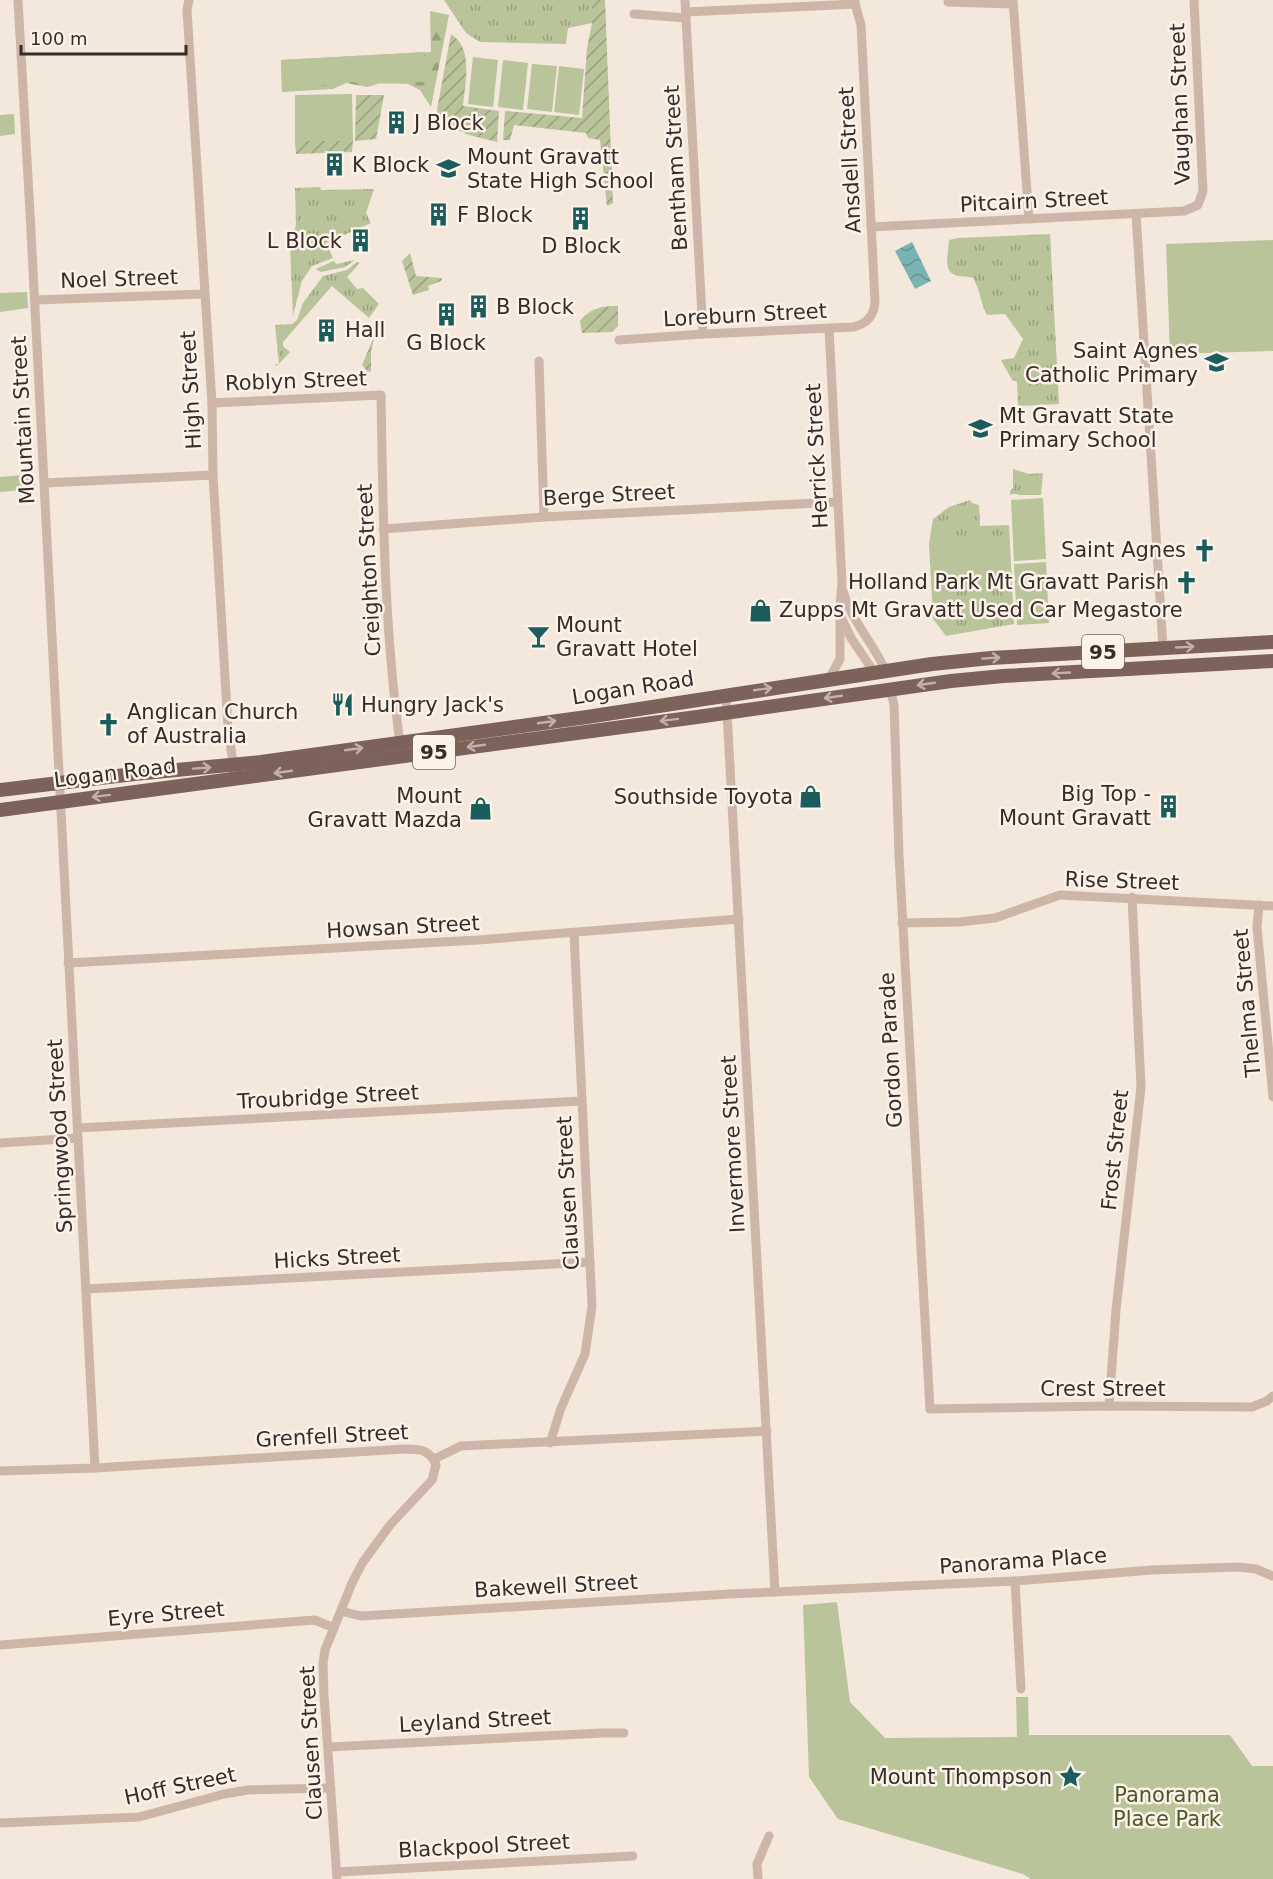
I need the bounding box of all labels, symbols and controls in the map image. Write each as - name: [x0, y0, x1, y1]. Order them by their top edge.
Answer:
- scale bar: [21, 18, 186, 56]
- street label: Vaughan Street: [1165, 23, 1195, 185]
- text: 100 m: [30, 28, 88, 49]
- street label: Bentham Street: [660, 84, 692, 252]
- street label: Ansdell Street: [834, 86, 866, 234]
- building icon: J Block: [383, 110, 409, 136]
- place label: J Block: [412, 111, 485, 135]
- place label: Mount Gravatt State High School: [467, 145, 654, 193]
- building icon: K Block: [321, 152, 347, 178]
- place label: K Block: [352, 153, 430, 177]
- school or university icon: Mount Gravatt State High School: [436, 156, 462, 182]
- street label: Pitcairn Street: [959, 185, 1109, 217]
- building icon: F Block: [426, 202, 452, 228]
- place label: F Block: [457, 203, 533, 227]
- building icon: D Block: [568, 205, 594, 231]
- building icon: L Block: [347, 228, 373, 254]
- place label: L Block: [267, 229, 343, 253]
- place label: D Block: [541, 234, 622, 258]
- street label: Noel Street: [60, 265, 178, 293]
- building icon: B Block: [465, 294, 491, 320]
- place label: B Block: [496, 295, 575, 319]
- street label: Loreburn Street: [662, 299, 828, 331]
- building icon: G Block: [433, 302, 459, 328]
- building icon: Hall: [314, 317, 340, 343]
- place label: Hall: [345, 318, 385, 342]
- street label: High Street: [176, 330, 206, 450]
- place label: G Block: [406, 331, 487, 355]
- street label: Mountain Street: [7, 335, 39, 505]
- place label: Saint Agnes Catholic Primary: [1025, 339, 1198, 387]
- school or university icon: Saint Agnes Catholic Primary: [1203, 350, 1229, 376]
- street label: Roblyn Street: [225, 367, 367, 395]
- street label: Herrick Street: [801, 383, 833, 529]
- place label: Mt Gravatt State Primary School: [999, 404, 1174, 452]
- school or university icon: Mt Gravatt State Primary School: [968, 415, 994, 441]
- street label: Berge Street: [542, 480, 676, 510]
- street label: Creighton Street: [352, 483, 386, 657]
- church icon: Saint Agnes: [1191, 537, 1217, 563]
- place label: Saint Agnes: [1061, 538, 1186, 562]
- church icon: Holland Park Mt Gravatt Parish: [1174, 569, 1200, 595]
- place label: Holland Park Mt Gravatt Parish: [848, 570, 1169, 594]
- shop icon: Zupps Mt Gravatt Used Car Megastore: [748, 597, 774, 623]
- place label: Zupps Mt Gravatt Used Car Megastore: [779, 598, 1183, 622]
- place label: Mount Gravatt Hotel: [556, 613, 698, 661]
- bar icon: Mount Gravatt Hotel: [525, 624, 551, 650]
- road number: 95: [1082, 635, 1124, 669]
- one-way arrow: [1175, 642, 1195, 653]
- one-way arrow: [980, 652, 1000, 663]
- street label: Logan Road: [570, 667, 696, 709]
- one-way arrow: [1052, 667, 1072, 678]
- one-way arrow: [917, 679, 936, 690]
- one-way arrow: [753, 683, 773, 694]
- restaurant icon: Hungry Jack's: [330, 692, 356, 718]
- one-way arrow: [823, 692, 843, 703]
- place label: Hungry Jack's: [361, 693, 504, 717]
- place label: Anglican Church of Australia: [127, 700, 298, 748]
- church icon: Anglican Church of Australia: [96, 711, 122, 737]
- one-way arrow: [660, 715, 679, 726]
- one-way arrow: [537, 717, 556, 728]
- road number: 95: [413, 735, 455, 769]
- one-way arrow: [466, 740, 486, 751]
- one-way arrow: [344, 744, 363, 755]
- street label: Logan Road: [52, 754, 178, 792]
- one-way arrow: [192, 762, 212, 773]
- one-way arrow: [273, 767, 293, 778]
- place label: Big Top - Mount Gravatt: [999, 782, 1151, 830]
- place label: Mount Gravatt Mazda: [308, 784, 462, 832]
- shop icon: Southside Toyota: [798, 784, 824, 810]
- place label: Southside Toyota: [614, 785, 793, 809]
- one-way arrow: [91, 790, 111, 801]
- building icon: Big Top - Mount Gravatt: [1156, 793, 1182, 819]
- shop icon: Mount Gravatt Mazda: [467, 795, 493, 821]
- street label: Rise Street: [1064, 867, 1180, 895]
- street label: Howsan Street: [326, 911, 480, 943]
- street label: Thelma Street: [1229, 928, 1266, 1079]
- street label: Gordon Parade: [875, 972, 907, 1128]
- street label: Springwood Street: [43, 1038, 77, 1234]
- street label: Invermore Street: [716, 1054, 750, 1234]
- street label: Troubridge Street: [236, 1080, 419, 1114]
- street label: Frost Street: [1097, 1088, 1133, 1212]
- street label: Clausen Street: [552, 1115, 584, 1271]
- street label: Hicks Street: [273, 1243, 401, 1273]
- street label: Crest Street: [1040, 1377, 1166, 1401]
- street label: Grenfell Street: [255, 1420, 409, 1452]
- street label: Panorama Place: [938, 1543, 1108, 1579]
- street label: Bakewell Street: [474, 1570, 638, 1602]
- street label: Eyre Street: [107, 1597, 225, 1631]
- street label: Clausen Street: [295, 1665, 327, 1821]
- street label: Leyland Street: [398, 1705, 552, 1737]
- street label: Hoff Street: [122, 1762, 238, 1810]
- place icon: Mount Thompson: [1057, 1764, 1083, 1790]
- place label: Mount Thompson: [870, 1765, 1052, 1789]
- park label: Panorama Place Park: [1113, 1783, 1222, 1831]
- street label: Blackpool Street: [397, 1830, 571, 1862]

